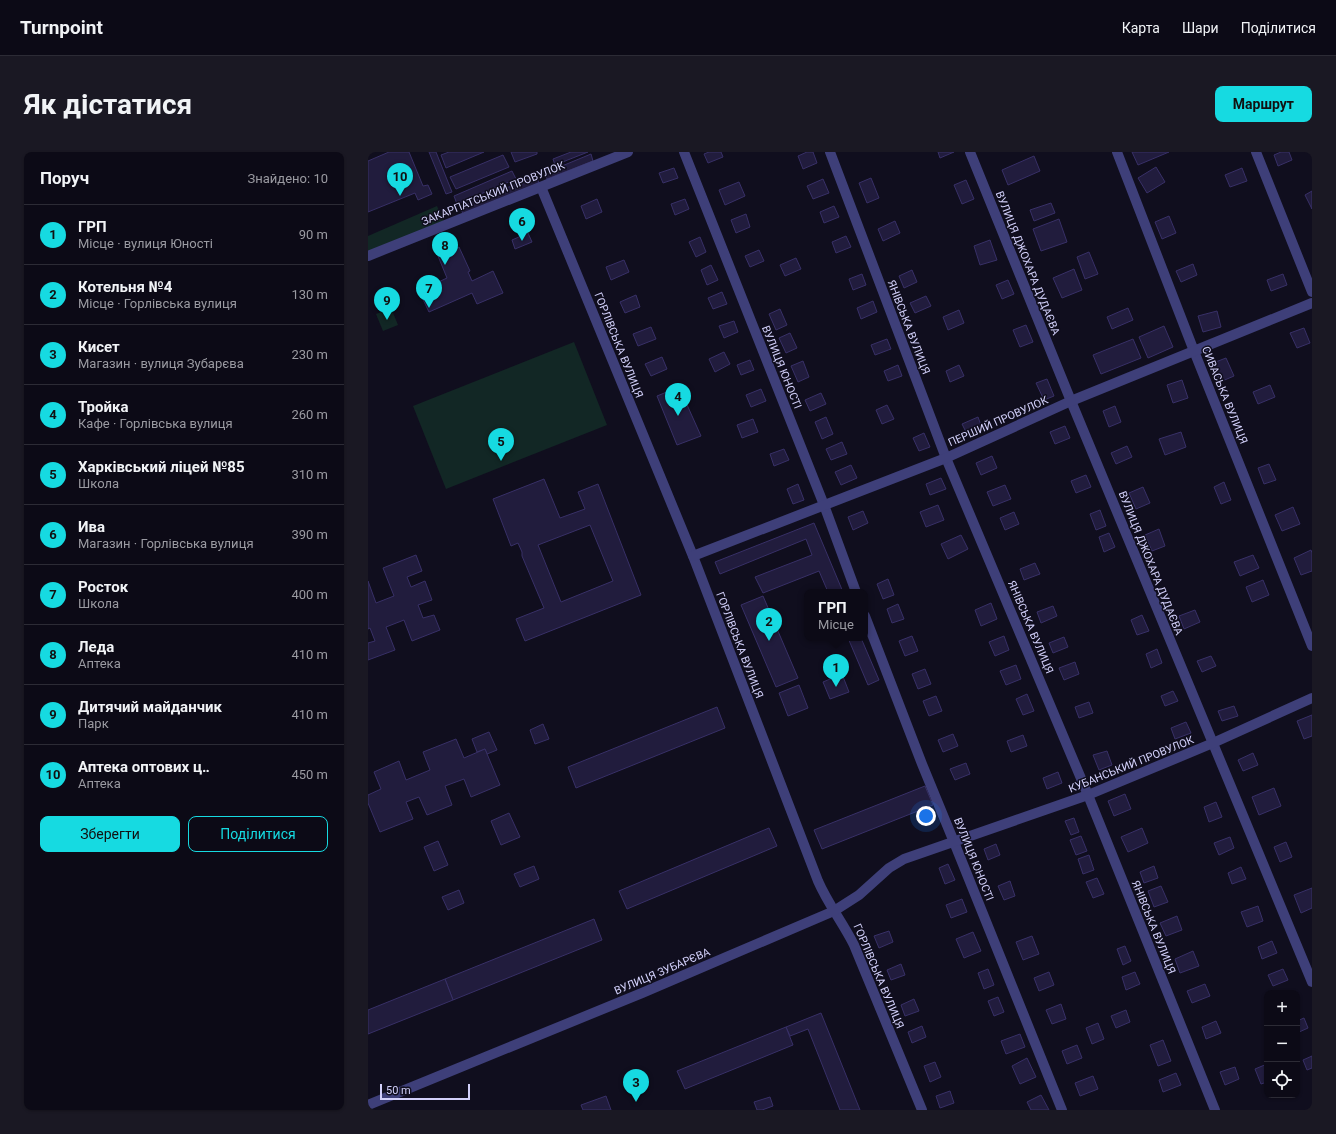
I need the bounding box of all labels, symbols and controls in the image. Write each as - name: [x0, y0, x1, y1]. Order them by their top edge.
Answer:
- text: Turnpoint: [20, 16, 103, 39]
- text: Карта: [1122, 20, 1160, 36]
- text: Шари: [1182, 20, 1219, 36]
- text: Поділитися: [1241, 20, 1316, 36]
- button: Маршрут: [1215, 86, 1312, 122]
- text: Як дістатися: [24, 88, 192, 121]
- street label: ЗАКАРПАТСЬКИЙ ПРОВУЛОК: [420, 158, 568, 228]
- pin: 10: [387, 163, 413, 196]
- text: Поруч: [40, 168, 89, 188]
- text: Знайдено: 10: [248, 171, 328, 186]
- street label: ВУЛИЦЯ ДЖОХАРА ДУДАЄВА: [993, 189, 1063, 338]
- pin: 6: [509, 208, 535, 241]
- text: ГРП: [78, 218, 107, 236]
- text: 1: [49, 227, 57, 242]
- text: 90 m: [299, 227, 328, 242]
- pin: 8: [432, 232, 458, 265]
- text: Місце · вулиця Юності: [78, 236, 213, 251]
- pin: 7: [416, 275, 442, 308]
- text: Котельня №4: [78, 278, 172, 296]
- street label: ЯНІВСЬКА ВУЛИЦЯ: [885, 278, 932, 376]
- text: 2: [49, 287, 57, 302]
- text: 130 m: [291, 287, 328, 302]
- pin: 9: [374, 287, 400, 320]
- street label: ГОРЛІВСЬКА ВУЛИЦЯ: [591, 290, 646, 400]
- text: Місце · Горлівська вулиця: [78, 296, 237, 311]
- street label: ВУЛИЦЯ ЮНОСТІ: [759, 324, 804, 411]
- text: Кисет: [78, 338, 120, 356]
- street label: СИВАСЬКА ВУЛИЦЯ: [1199, 344, 1250, 446]
- text: 3: [49, 347, 57, 362]
- text: 230 m: [291, 347, 328, 362]
- text: Магазин · вулиця Зубарєва: [78, 356, 244, 371]
- pin: 4: [665, 383, 691, 416]
- street label: ПЕРШИЙ ПРОВУЛОК: [946, 393, 1051, 449]
- text: Тройка: [78, 398, 128, 416]
- text: 4: [49, 407, 57, 422]
- text: 260 m: [291, 407, 328, 422]
- text: Кафе · Горлівська вулиця: [78, 416, 233, 431]
- pin: 5: [488, 428, 514, 461]
- text: Харківський ліцей №85: [78, 458, 245, 476]
- text: 5: [49, 467, 57, 482]
- text: 310 m: [291, 467, 328, 482]
- text: Школа: [78, 476, 119, 491]
- street label: ВУЛИЦЯ ДЖОХАРА ДУДАЄВА: [1116, 489, 1186, 638]
- text: Ива: [78, 518, 105, 536]
- text: 6: [49, 527, 57, 542]
- text: 390 m: [291, 527, 328, 542]
- text: Магазин · Горлівська вулиця: [78, 536, 254, 551]
- text: Росток: [78, 578, 128, 596]
- street label: ЯНІВСЬКА ВУЛИЦЯ: [1005, 579, 1056, 676]
- text: 7: [49, 587, 57, 602]
- text: 400 m: [291, 587, 328, 602]
- popup: [804, 589, 868, 641]
- street label: ГОРЛІВСЬКА ВУЛИЦЯ: [713, 590, 766, 700]
- text: Школа: [78, 596, 119, 611]
- text: ГРП: [818, 599, 847, 617]
- pin: 2: [756, 608, 782, 641]
- text: Місце: [818, 617, 854, 632]
- text: Леда: [78, 638, 114, 656]
- text: 8: [49, 647, 57, 662]
- text: 410 m: [291, 647, 328, 662]
- pin: 1: [823, 654, 849, 687]
- text: Аптека: [78, 656, 121, 671]
- text: Дитячий майданчик: [78, 698, 222, 716]
- text: 9: [49, 707, 57, 722]
- text: 410 m: [291, 707, 328, 722]
- text: Парк: [78, 716, 109, 731]
- street label: КУБАНСЬКИЙ ПРОВУЛОК: [1067, 733, 1196, 796]
- text: Аптека оптових ц‥: [78, 758, 210, 776]
- text: 10: [46, 767, 60, 782]
- text: 450 m: [291, 767, 328, 782]
- text: Аптека: [78, 776, 121, 791]
- your location: [916, 806, 936, 826]
- button: Зберегти: [40, 816, 180, 852]
- button: Поділитися: [188, 816, 328, 852]
- street label: ВУЛИЦЯ ЮНОСТІ: [951, 816, 996, 903]
- street label: ЯНІВСЬКА ВУЛИЦЯ: [1129, 878, 1178, 976]
- street label: ГОРЛІВСЬКА ВУЛИЦЯ: [851, 922, 907, 1031]
- street label: ВУЛИЦЯ ЗУБАРЄВА: [612, 945, 713, 998]
- map controls: [1264, 990, 1300, 1098]
- button: +: [1264, 990, 1300, 1026]
- button: −: [1264, 1026, 1300, 1062]
- button: locate: [1264, 1062, 1300, 1098]
- pin: 3: [623, 1069, 649, 1102]
- scale bar: [380, 1082, 470, 1101]
- text: 50 m: [386, 1084, 411, 1097]

